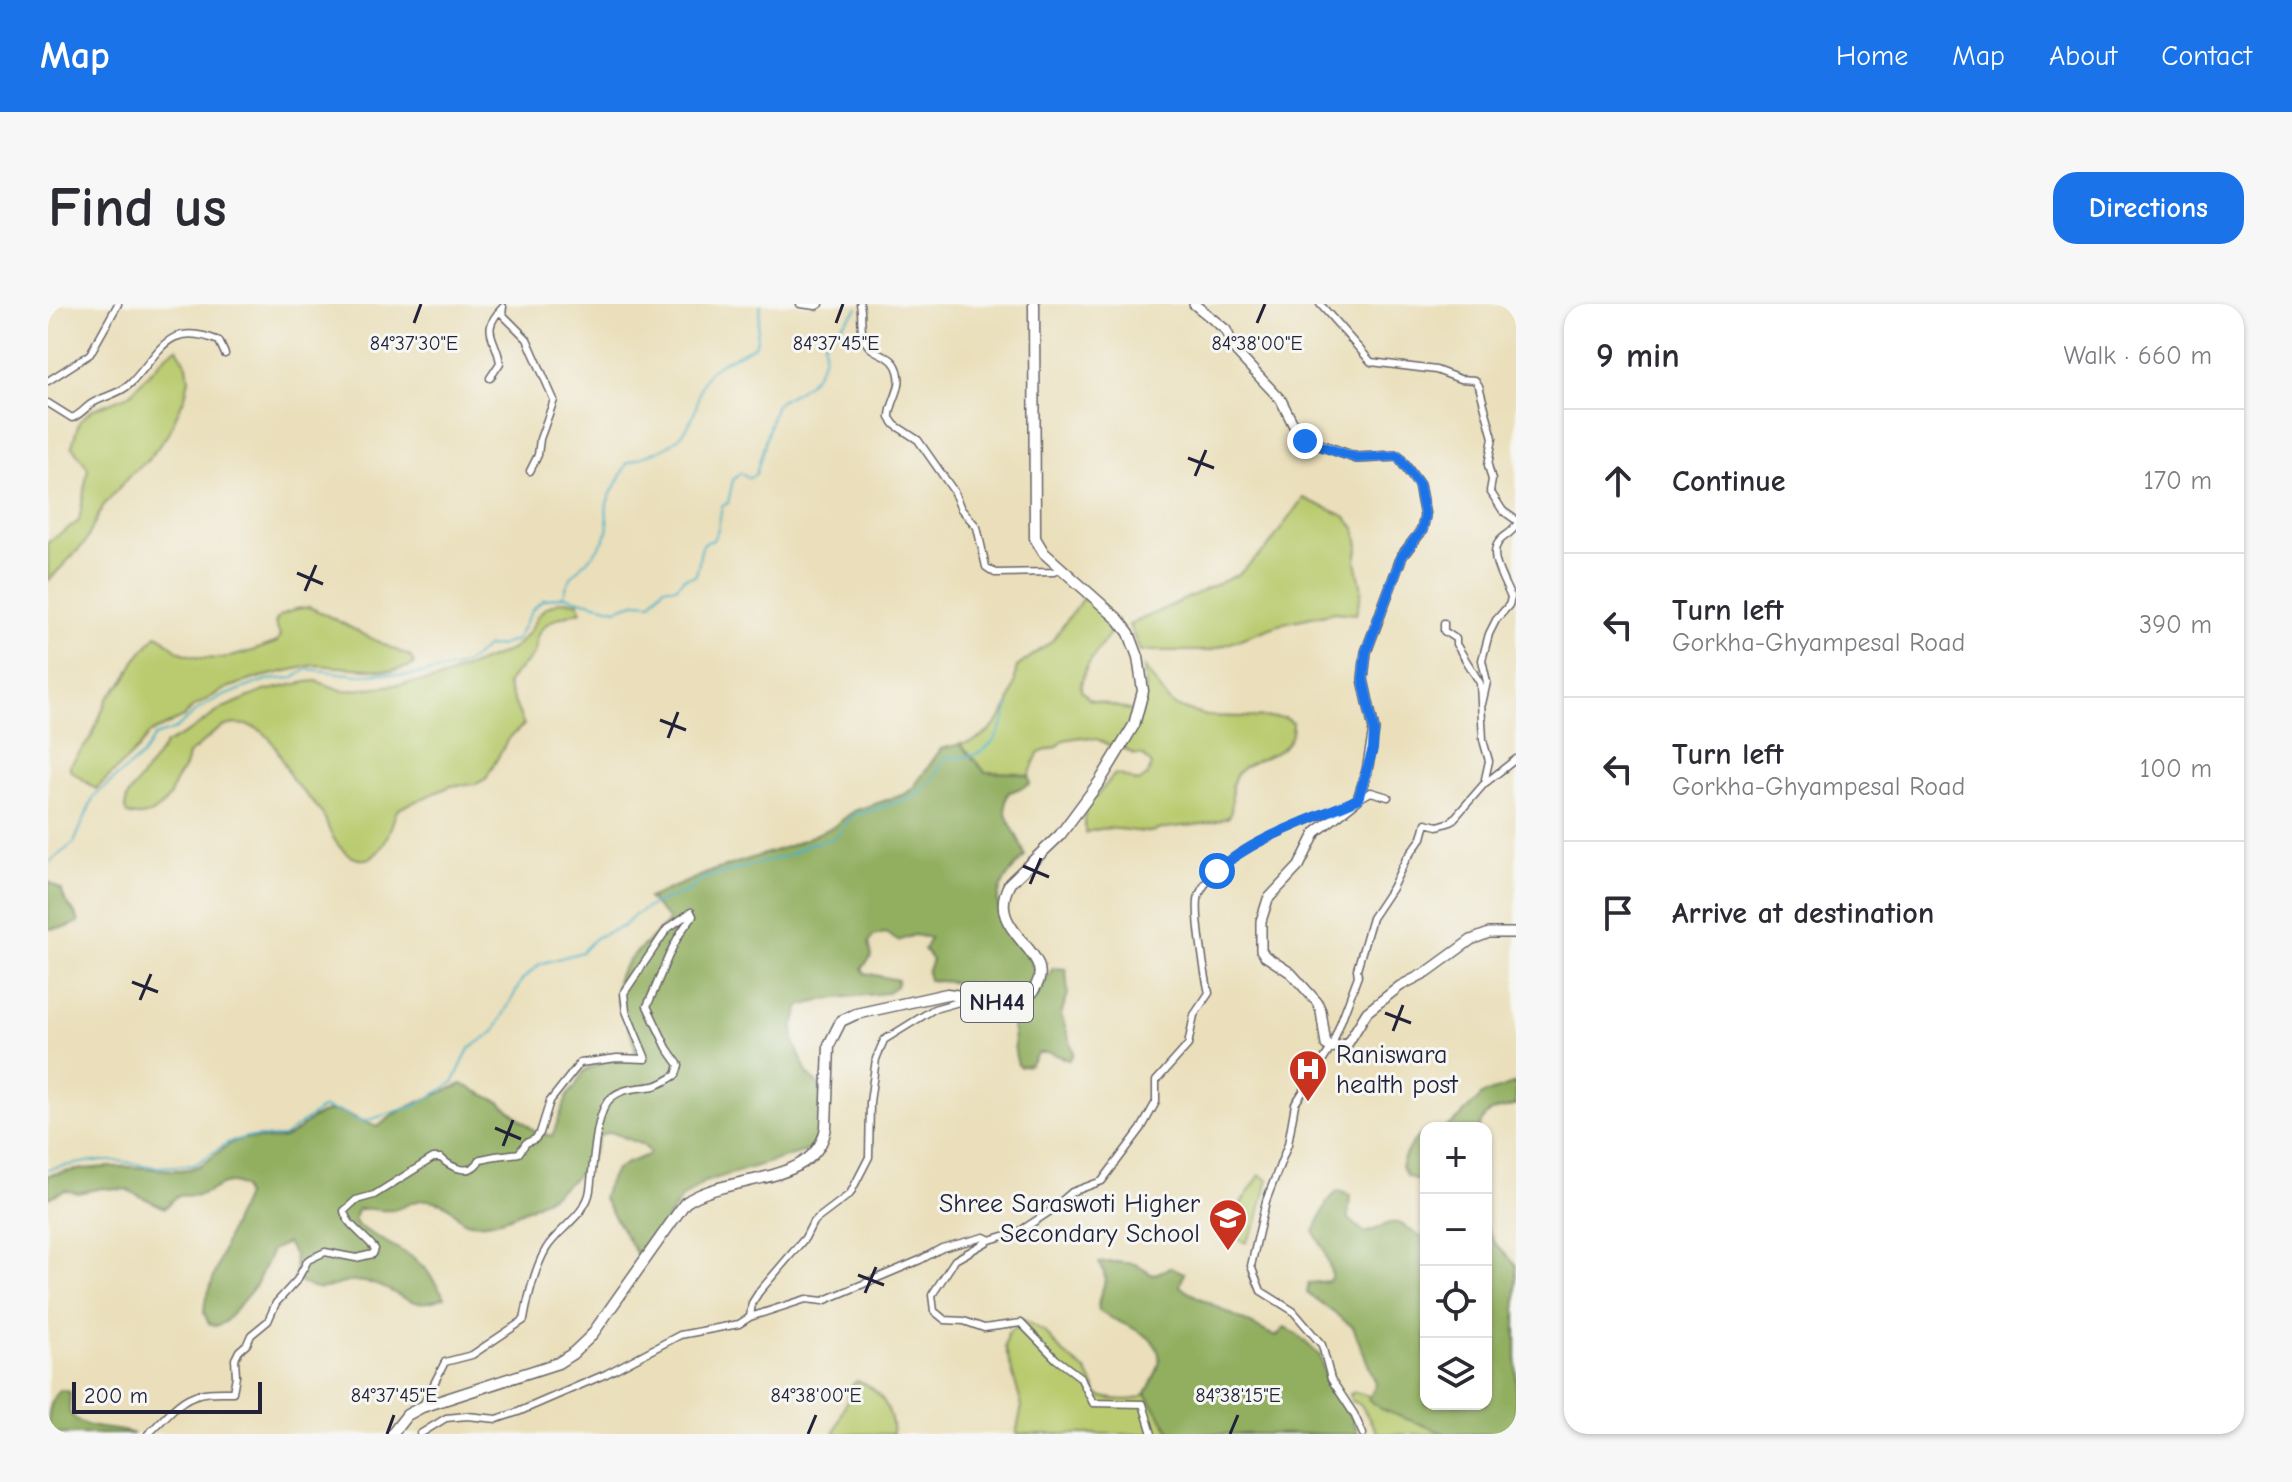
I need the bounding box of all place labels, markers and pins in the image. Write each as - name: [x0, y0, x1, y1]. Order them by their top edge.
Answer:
- place label: Raniswara health post: [1336, 1040, 1459, 1100]
- hospital icon: Raniswara health post: [1287, 1048, 1329, 1103]
- place label: Shree Saraswoti Higher Secondary School: [939, 1189, 1201, 1249]
- school or university icon: Shree Saraswoti Higher Secondary School: [1207, 1197, 1249, 1252]

